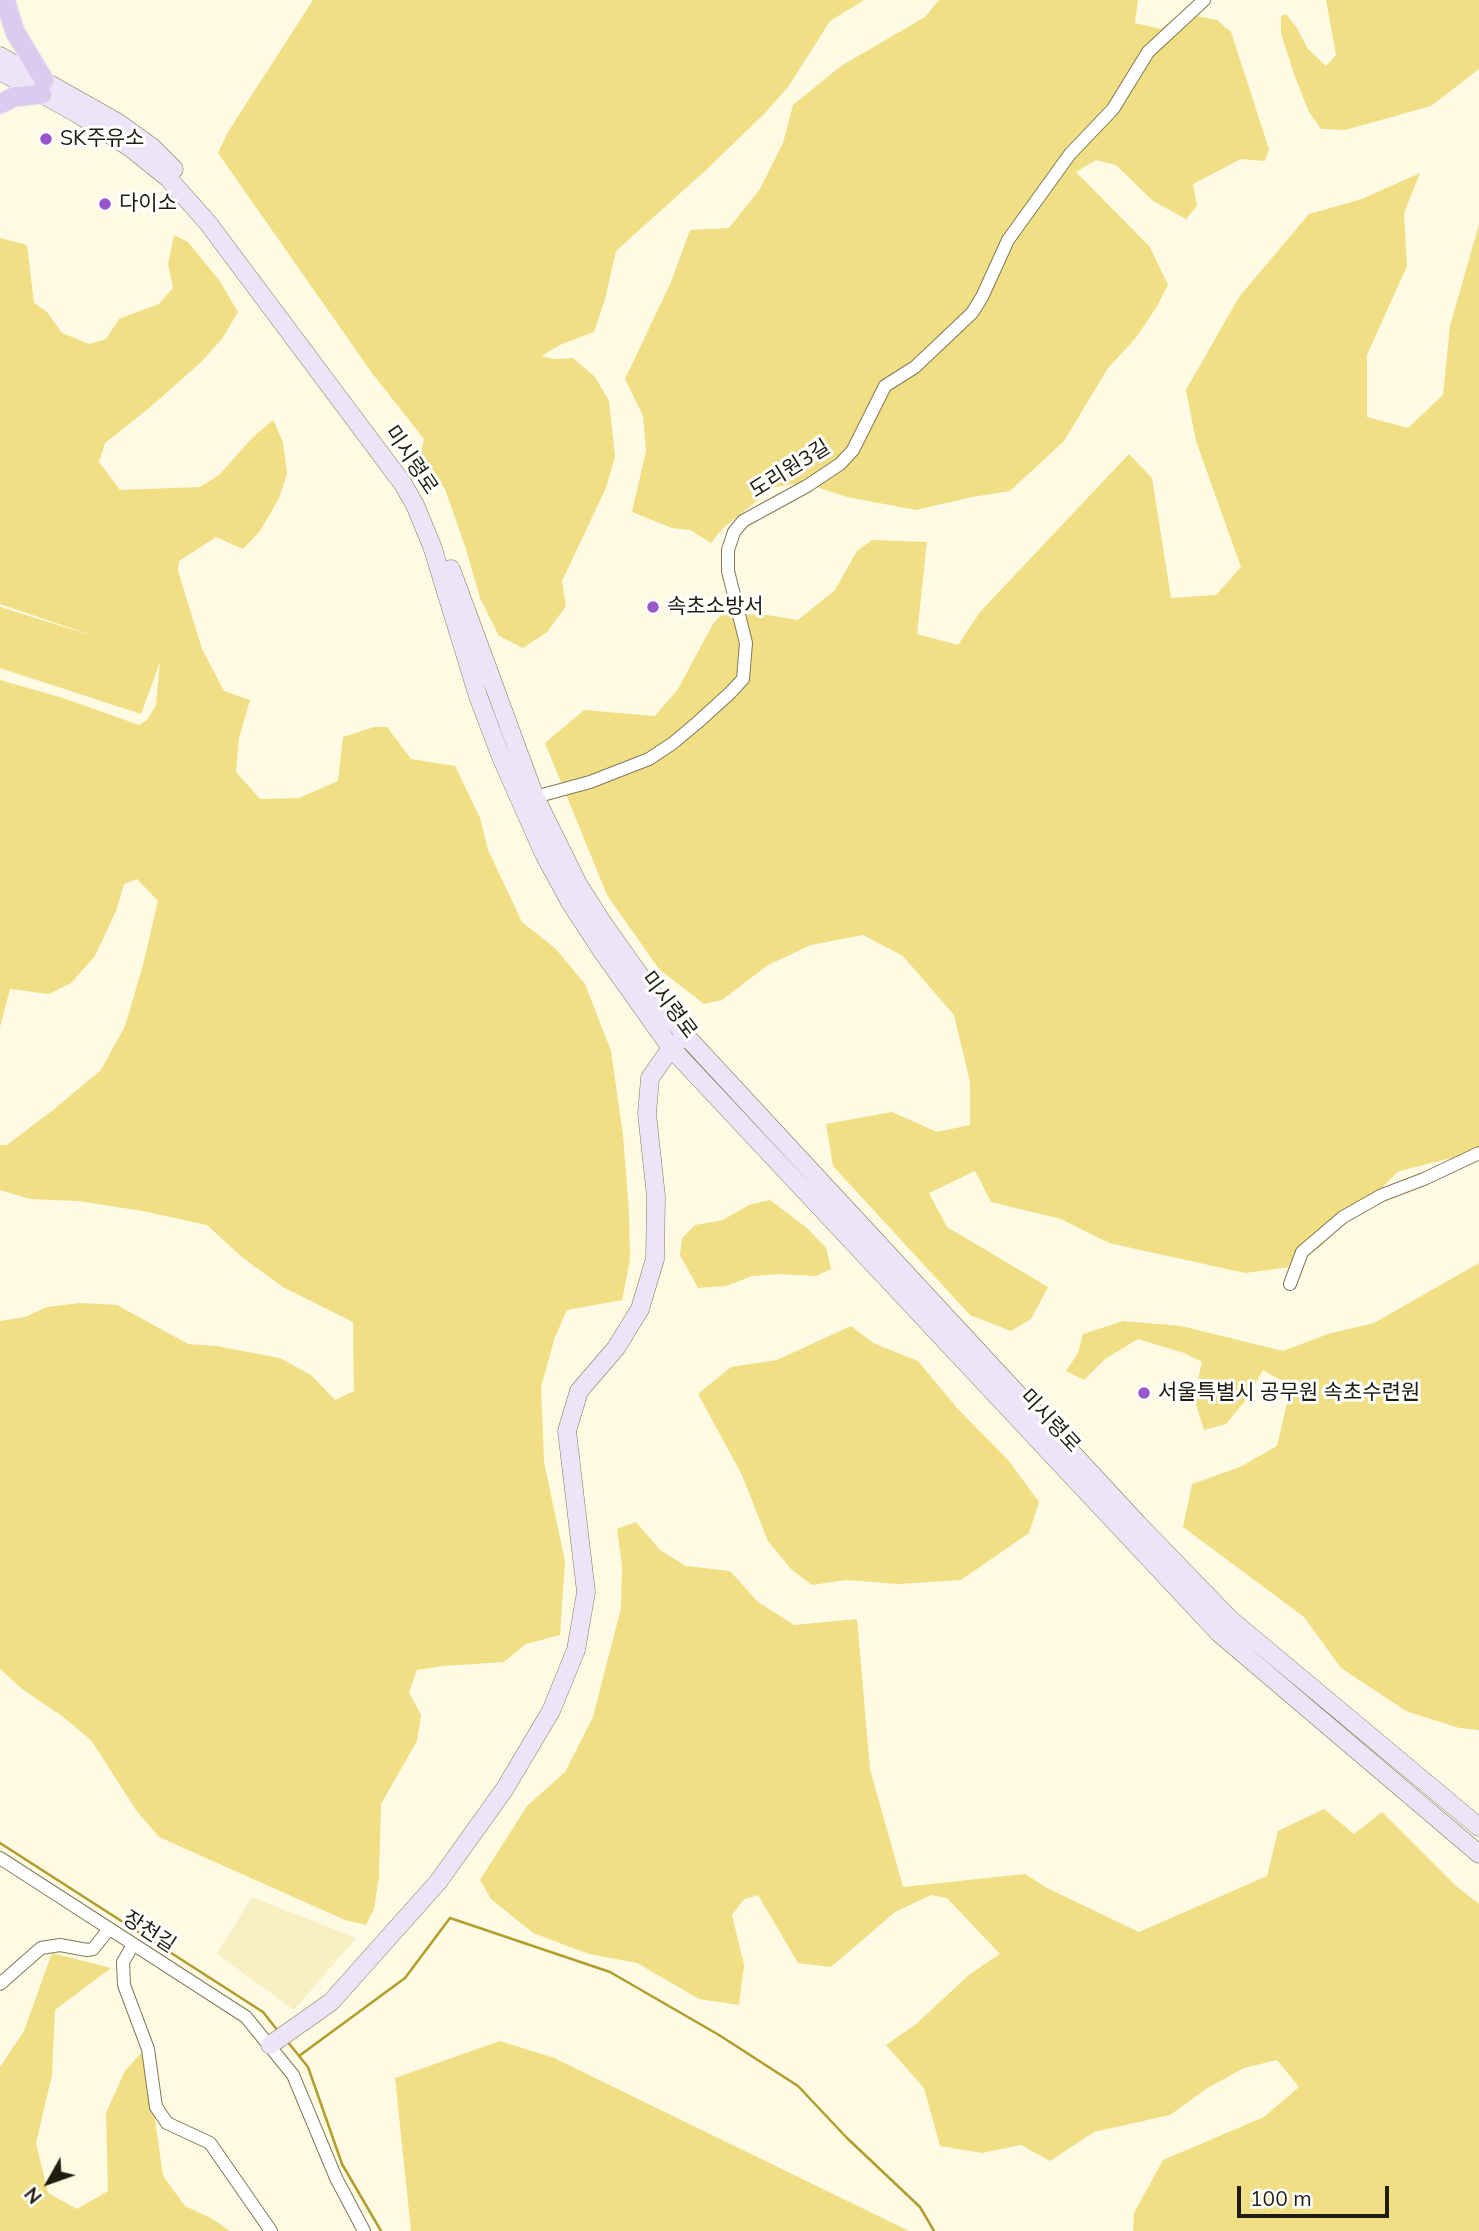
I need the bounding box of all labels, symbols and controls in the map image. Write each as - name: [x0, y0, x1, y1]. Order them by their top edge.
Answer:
- place label: SK주유소: [60, 126, 144, 152]
- marker: SK주유소: [38, 131, 54, 147]
- place label: 다이소: [119, 191, 177, 217]
- marker: 다이소: [97, 196, 113, 212]
- street label: 미시령로: [379, 421, 443, 499]
- street label: 도리원3길: [745, 435, 835, 503]
- place label: 속초소방서: [667, 594, 764, 620]
- marker: 속초소방서: [645, 599, 661, 615]
- street label: 미시령로: [636, 967, 702, 1043]
- place label: 서울특별시 공무원 속초수련원: [1158, 1380, 1420, 1406]
- street label: 미시령로: [1014, 1384, 1086, 1458]
- marker: 서울특별시 공무원 속초수련원: [1136, 1385, 1152, 1401]
- street label: 장천길: [118, 1906, 180, 1958]
- north arrow: [14, 2147, 84, 2217]
- scale bar: [1241, 2172, 1393, 2216]
- text: N: [19, 2182, 47, 2209]
- text: 100 m: [1250, 2185, 1312, 2211]

